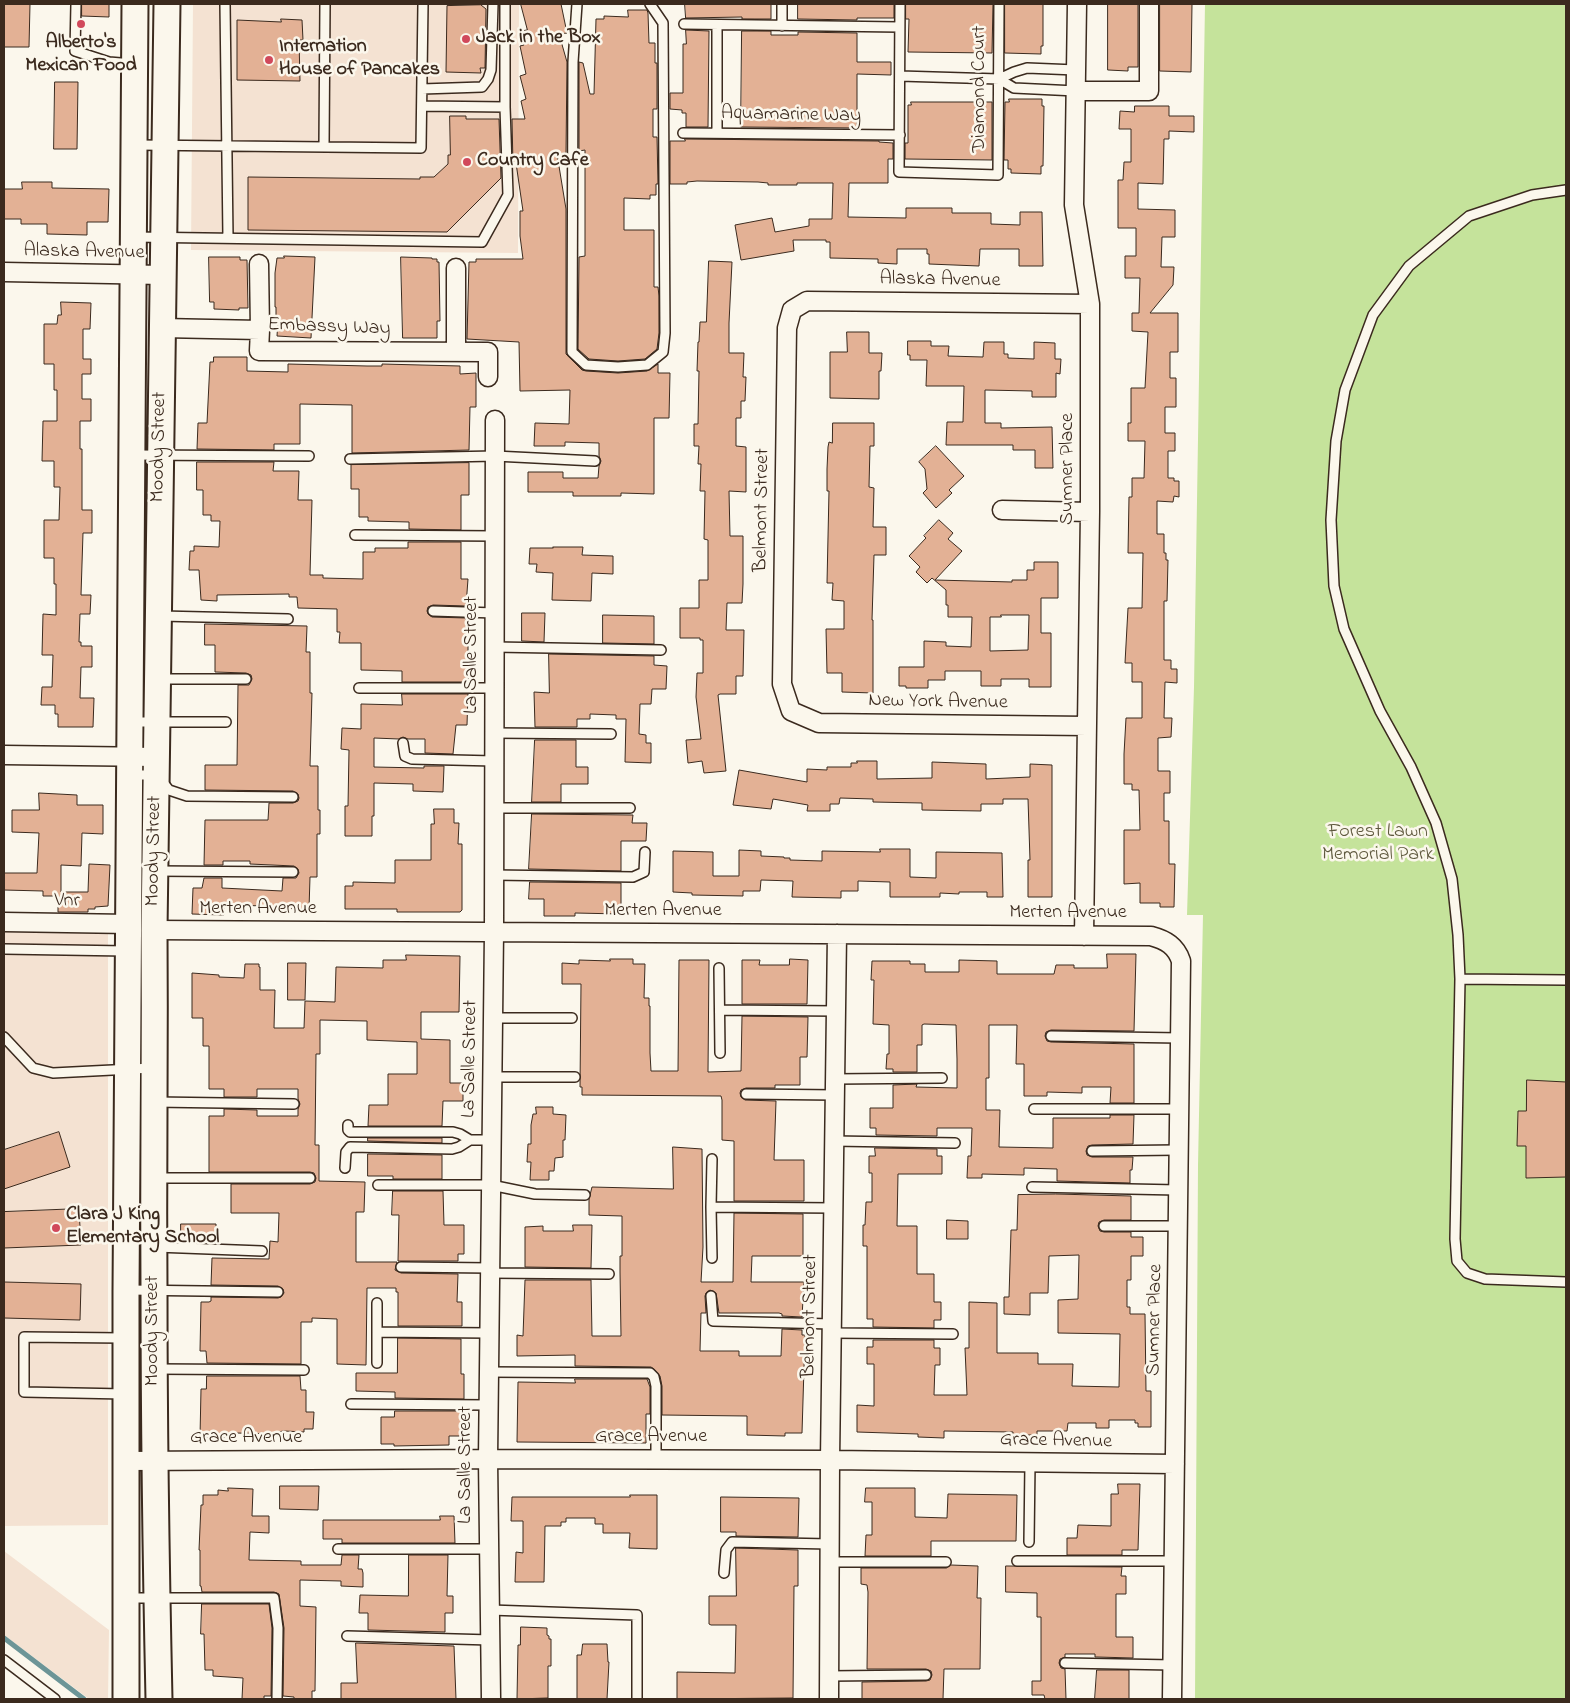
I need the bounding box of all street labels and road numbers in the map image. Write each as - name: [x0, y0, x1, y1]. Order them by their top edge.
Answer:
- street label: Diamond Court: [969, 26, 993, 152]
- street label: Aquamarine Way: [721, 103, 861, 129]
- street label: Alaska Avenue: [23, 240, 145, 266]
- street label: Alaska Avenue: [879, 268, 1001, 294]
- street label: Embassy Way: [267, 314, 391, 342]
- street label: Moody Street: [147, 391, 173, 503]
- street label: Sumner Place: [1057, 413, 1081, 525]
- street label: Belmont Street: [750, 448, 776, 572]
- street label: La Salle Street: [461, 596, 485, 714]
- street label: New York Avenue: [868, 690, 1008, 716]
- street label: Moody Street: [142, 795, 168, 907]
- street label: Vnr: [54, 890, 80, 914]
- street label: Merten Avenue: [199, 898, 317, 922]
- street label: Merten Avenue: [604, 900, 722, 924]
- street label: Merten Avenue: [1009, 902, 1127, 926]
- street label: La Salle Street: [458, 1000, 484, 1118]
- street label: Belmont Street: [798, 1254, 824, 1378]
- street label: Sumner Place: [1143, 1264, 1169, 1376]
- street label: Moody Street: [142, 1276, 166, 1386]
- street label: La Salle Street: [455, 1406, 479, 1524]
- street label: Grace Avenue: [595, 1426, 707, 1450]
- street label: Grace Avenue: [190, 1427, 302, 1451]
- street label: Grace Avenue: [1000, 1429, 1112, 1455]

